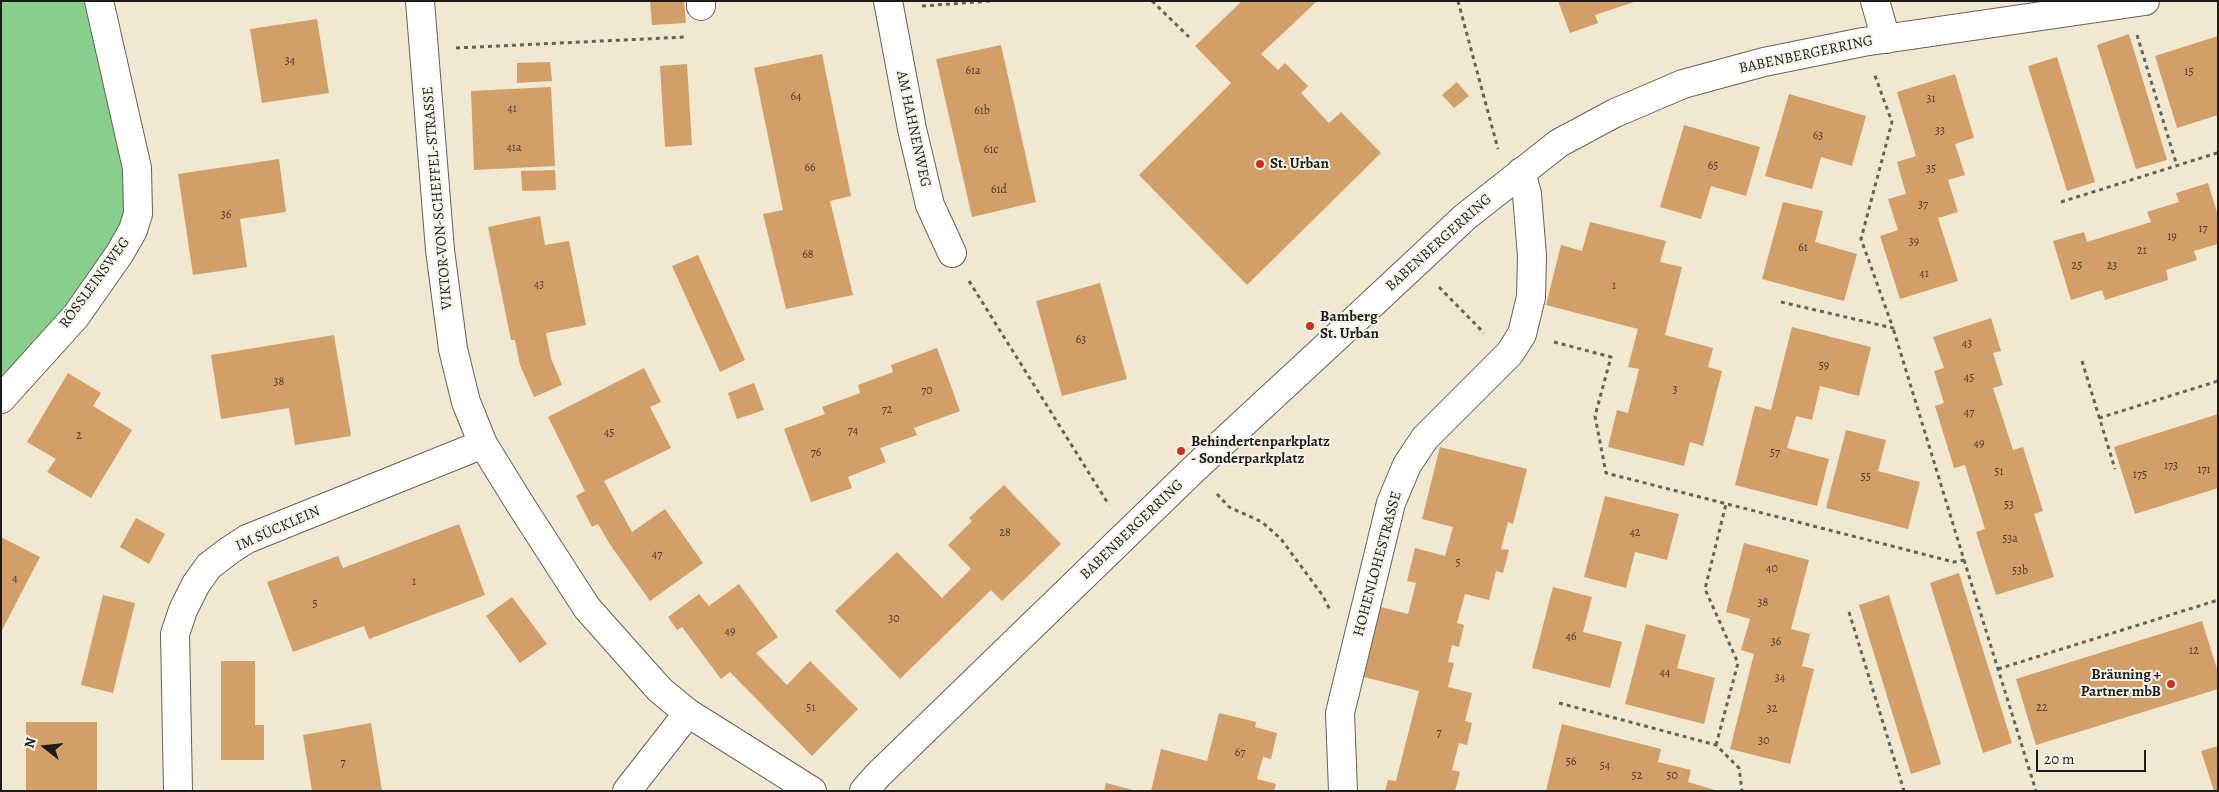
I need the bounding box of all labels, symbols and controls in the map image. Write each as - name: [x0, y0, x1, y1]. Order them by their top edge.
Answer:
- street label: BABENBERGERRING: [1737, 32, 1875, 78]
- house number: 34: [285, 54, 295, 68]
- house number: 61a: [965, 64, 981, 78]
- house number: 15: [2184, 65, 2194, 79]
- street label: AM HAHNENWEG: [892, 69, 934, 189]
- street label: VIKTOR-VON-SCHEFFEL-STRASSE: [419, 86, 457, 310]
- house number: 64: [791, 90, 801, 104]
- house number: 31: [1926, 92, 1936, 106]
- house number: 41: [507, 102, 517, 116]
- house number: 61b: [974, 104, 990, 118]
- house number: 33: [1935, 124, 1945, 138]
- house number: 63: [1813, 129, 1823, 143]
- house number: 41a: [506, 141, 522, 155]
- house number: 61c: [984, 143, 998, 157]
- place label: St. Urban: [1270, 155, 1329, 173]
- marker: St. Urban: [1254, 158, 1266, 170]
- house number: 65: [1708, 159, 1718, 173]
- house number: 66: [804, 161, 816, 175]
- house number: 35: [1926, 162, 1936, 176]
- house number: 61d: [991, 183, 1007, 197]
- street label: BABENBERGERRING: [1382, 191, 1496, 295]
- house number: 37: [1918, 198, 1928, 212]
- house number: 36: [221, 208, 231, 222]
- house number: 17: [2198, 222, 2208, 236]
- house number: 19: [2167, 230, 2177, 244]
- street label: RÖSSLEINSWEG: [56, 234, 134, 332]
- house number: 39: [1909, 235, 1919, 249]
- house number: 61: [1798, 241, 1808, 255]
- house number: 21: [2137, 244, 2147, 258]
- house number: 68: [802, 248, 814, 262]
- house number: 25: [2072, 259, 2082, 273]
- house number: 23: [2107, 259, 2117, 273]
- house number: 41: [1919, 267, 1929, 281]
- house number: 43: [534, 278, 544, 292]
- house number: 1: [1612, 279, 1616, 293]
- place label: Bamberg St. Urban: [1320, 308, 1379, 343]
- marker: Bamberg St. Urban: [1304, 320, 1316, 332]
- house number: 63: [1076, 333, 1086, 347]
- house number: 43: [1962, 337, 1972, 351]
- house number: 59: [1819, 359, 1829, 373]
- house number: 45: [1964, 371, 1974, 385]
- house number: 38: [274, 375, 284, 389]
- house number: 3: [1673, 383, 1677, 397]
- house number: 70: [921, 384, 933, 398]
- house number: 72: [882, 403, 892, 417]
- house number: 47: [1964, 406, 1974, 420]
- house number: 74: [848, 424, 858, 438]
- house number: 45: [604, 426, 614, 440]
- house number: 2: [76, 429, 82, 443]
- place label: Behindertenparkplatz - Sonderparkplatz: [1191, 433, 1330, 468]
- house number: 49: [1974, 437, 1984, 451]
- marker: Behindertenparkplatz - Sonderparkplatz: [1175, 445, 1187, 457]
- house number: 76: [811, 446, 821, 460]
- house number: 57: [1770, 446, 1780, 460]
- house number: 173: [2164, 459, 2178, 473]
- house number: 171: [2197, 463, 2211, 477]
- house number: 51: [1994, 465, 2004, 479]
- house number: 175: [2133, 468, 2147, 482]
- house number: 55: [1861, 470, 1871, 484]
- street label: BABENBERGERRING: [1077, 476, 1187, 584]
- street label: HOHENLOHESTRASSE: [1350, 489, 1406, 639]
- house number: 53: [2004, 498, 2014, 512]
- street label: IM SÜCKLEIN: [233, 502, 323, 556]
- house number: 28: [999, 526, 1011, 540]
- house number: 42: [1629, 526, 1641, 540]
- house number: 53a: [2002, 532, 2018, 546]
- house number: 47: [652, 548, 662, 562]
- house number: 5: [1455, 556, 1461, 570]
- house number: 40: [1766, 562, 1778, 576]
- house number: 53b: [2012, 564, 2028, 578]
- house number: 4: [12, 572, 18, 586]
- house number: 1: [412, 575, 416, 589]
- house number: 38: [1758, 596, 1768, 610]
- house number: 5: [312, 597, 318, 611]
- house number: 30: [888, 612, 900, 626]
- house number: 49: [725, 625, 735, 639]
- house number: 46: [1566, 630, 1576, 644]
- house number: 36: [1771, 635, 1781, 649]
- house number: 12: [2189, 644, 2199, 658]
- house number: 44: [1660, 666, 1670, 680]
- place label: Bräuning + Partner mbB: [2081, 666, 2161, 701]
- house number: 34: [1775, 671, 1785, 685]
- marker: Bräuning + Partner mbB: [2165, 678, 2177, 690]
- house number: 51: [806, 701, 816, 715]
- house number: 22: [2036, 701, 2048, 715]
- house number: 32: [1767, 702, 1777, 716]
- north arrow: [20, 722, 70, 772]
- house number: 7: [1436, 726, 1442, 740]
- house number: 30: [1758, 734, 1770, 748]
- text: N: [20, 735, 41, 750]
- scale bar: [2039, 740, 2149, 772]
- house number: 67: [1235, 746, 1245, 760]
- text: 20 m: [2044, 749, 2075, 769]
- house number: 56: [1566, 755, 1576, 769]
- house number: 7: [340, 756, 346, 770]
- house number: 54: [1600, 759, 1610, 773]
- house number: 52: [1632, 769, 1642, 783]
- house number: 50: [1666, 769, 1678, 783]

